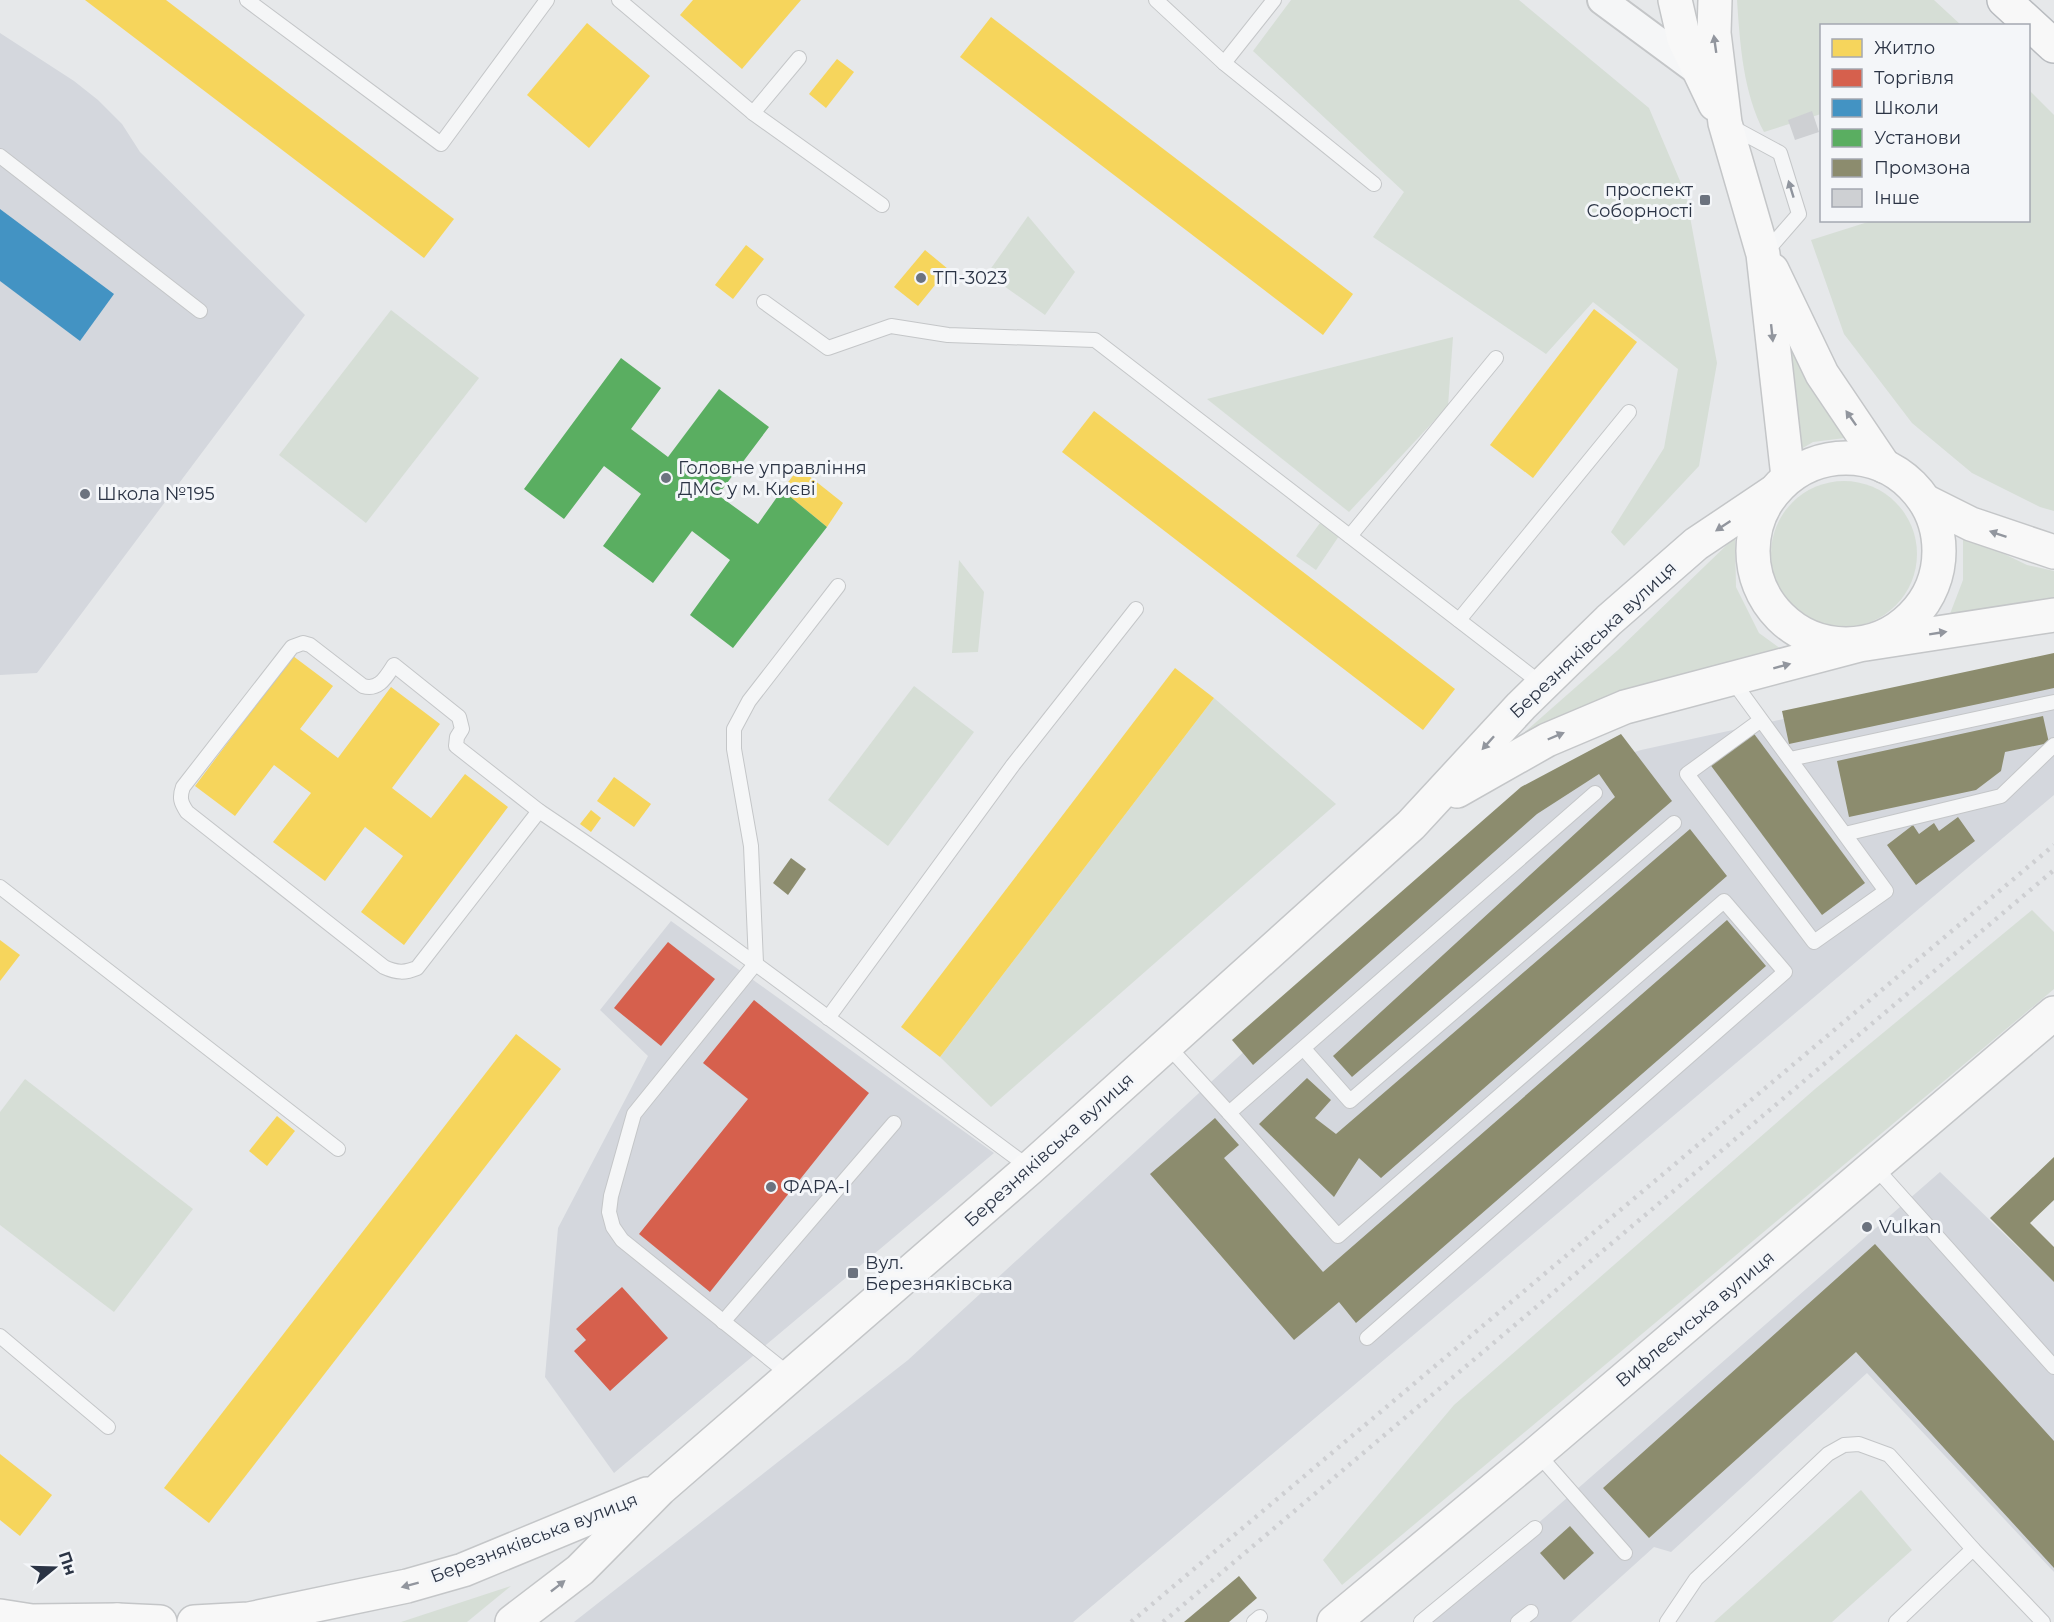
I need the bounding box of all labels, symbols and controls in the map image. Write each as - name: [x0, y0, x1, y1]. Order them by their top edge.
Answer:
- legend: [1820, 24, 2030, 222]
- one-way arrow: [1711, 35, 1720, 54]
- text: Житло: [1874, 37, 1935, 59]
- text: Торгівля: [1874, 67, 1954, 89]
- text: Школи: [1874, 97, 1939, 119]
- text: Установи: [1874, 127, 1961, 149]
- text: Промзона: [1874, 157, 1971, 179]
- place label: проспект Соборності: [1586, 179, 1693, 222]
- one-way arrow: [1786, 180, 1795, 198]
- text: Інше: [1874, 187, 1920, 209]
- marker: проспект Соборності: [1698, 193, 1712, 207]
- place label: ТП-3023: [933, 267, 1007, 289]
- marker: ТП-3023: [914, 271, 928, 285]
- one-way arrow: [1767, 324, 1777, 343]
- one-way arrow: [1845, 410, 1857, 426]
- place label: Головне управління ДМС у м. Києві: [678, 457, 867, 500]
- marker: Головне управління ДМС у м. Києві: [659, 471, 673, 485]
- place label: Школа №195: [97, 483, 215, 505]
- marker: Школа №195: [78, 487, 92, 501]
- one-way arrow: [1715, 520, 1731, 531]
- one-way arrow: [1989, 528, 2007, 538]
- street label: Березняківська вулиця: [1505, 557, 1681, 723]
- one-way arrow: [1929, 628, 1948, 637]
- one-way arrow: [1773, 660, 1791, 670]
- one-way arrow: [1547, 731, 1565, 740]
- one-way arrow: [1482, 735, 1495, 750]
- street label: Березняківська вулиця: [960, 1068, 1138, 1232]
- place label: ФАРА-І: [783, 1176, 850, 1198]
- marker: ФАРА-І: [764, 1180, 778, 1194]
- place label: Vulkan: [1879, 1216, 1941, 1238]
- marker: Vulkan: [1860, 1220, 1874, 1234]
- street label: Вифлеємська вулиця: [1611, 1246, 1779, 1392]
- place label: Вул. Березняківська: [865, 1252, 1013, 1295]
- marker: Вул. Березняківська: [846, 1266, 860, 1280]
- street label: Березняківська вулиця: [427, 1488, 641, 1588]
- north arrow: [24, 1538, 84, 1598]
- text: Пн: [55, 1549, 81, 1578]
- one-way arrow: [401, 1581, 419, 1590]
- one-way arrow: [551, 1581, 566, 1593]

